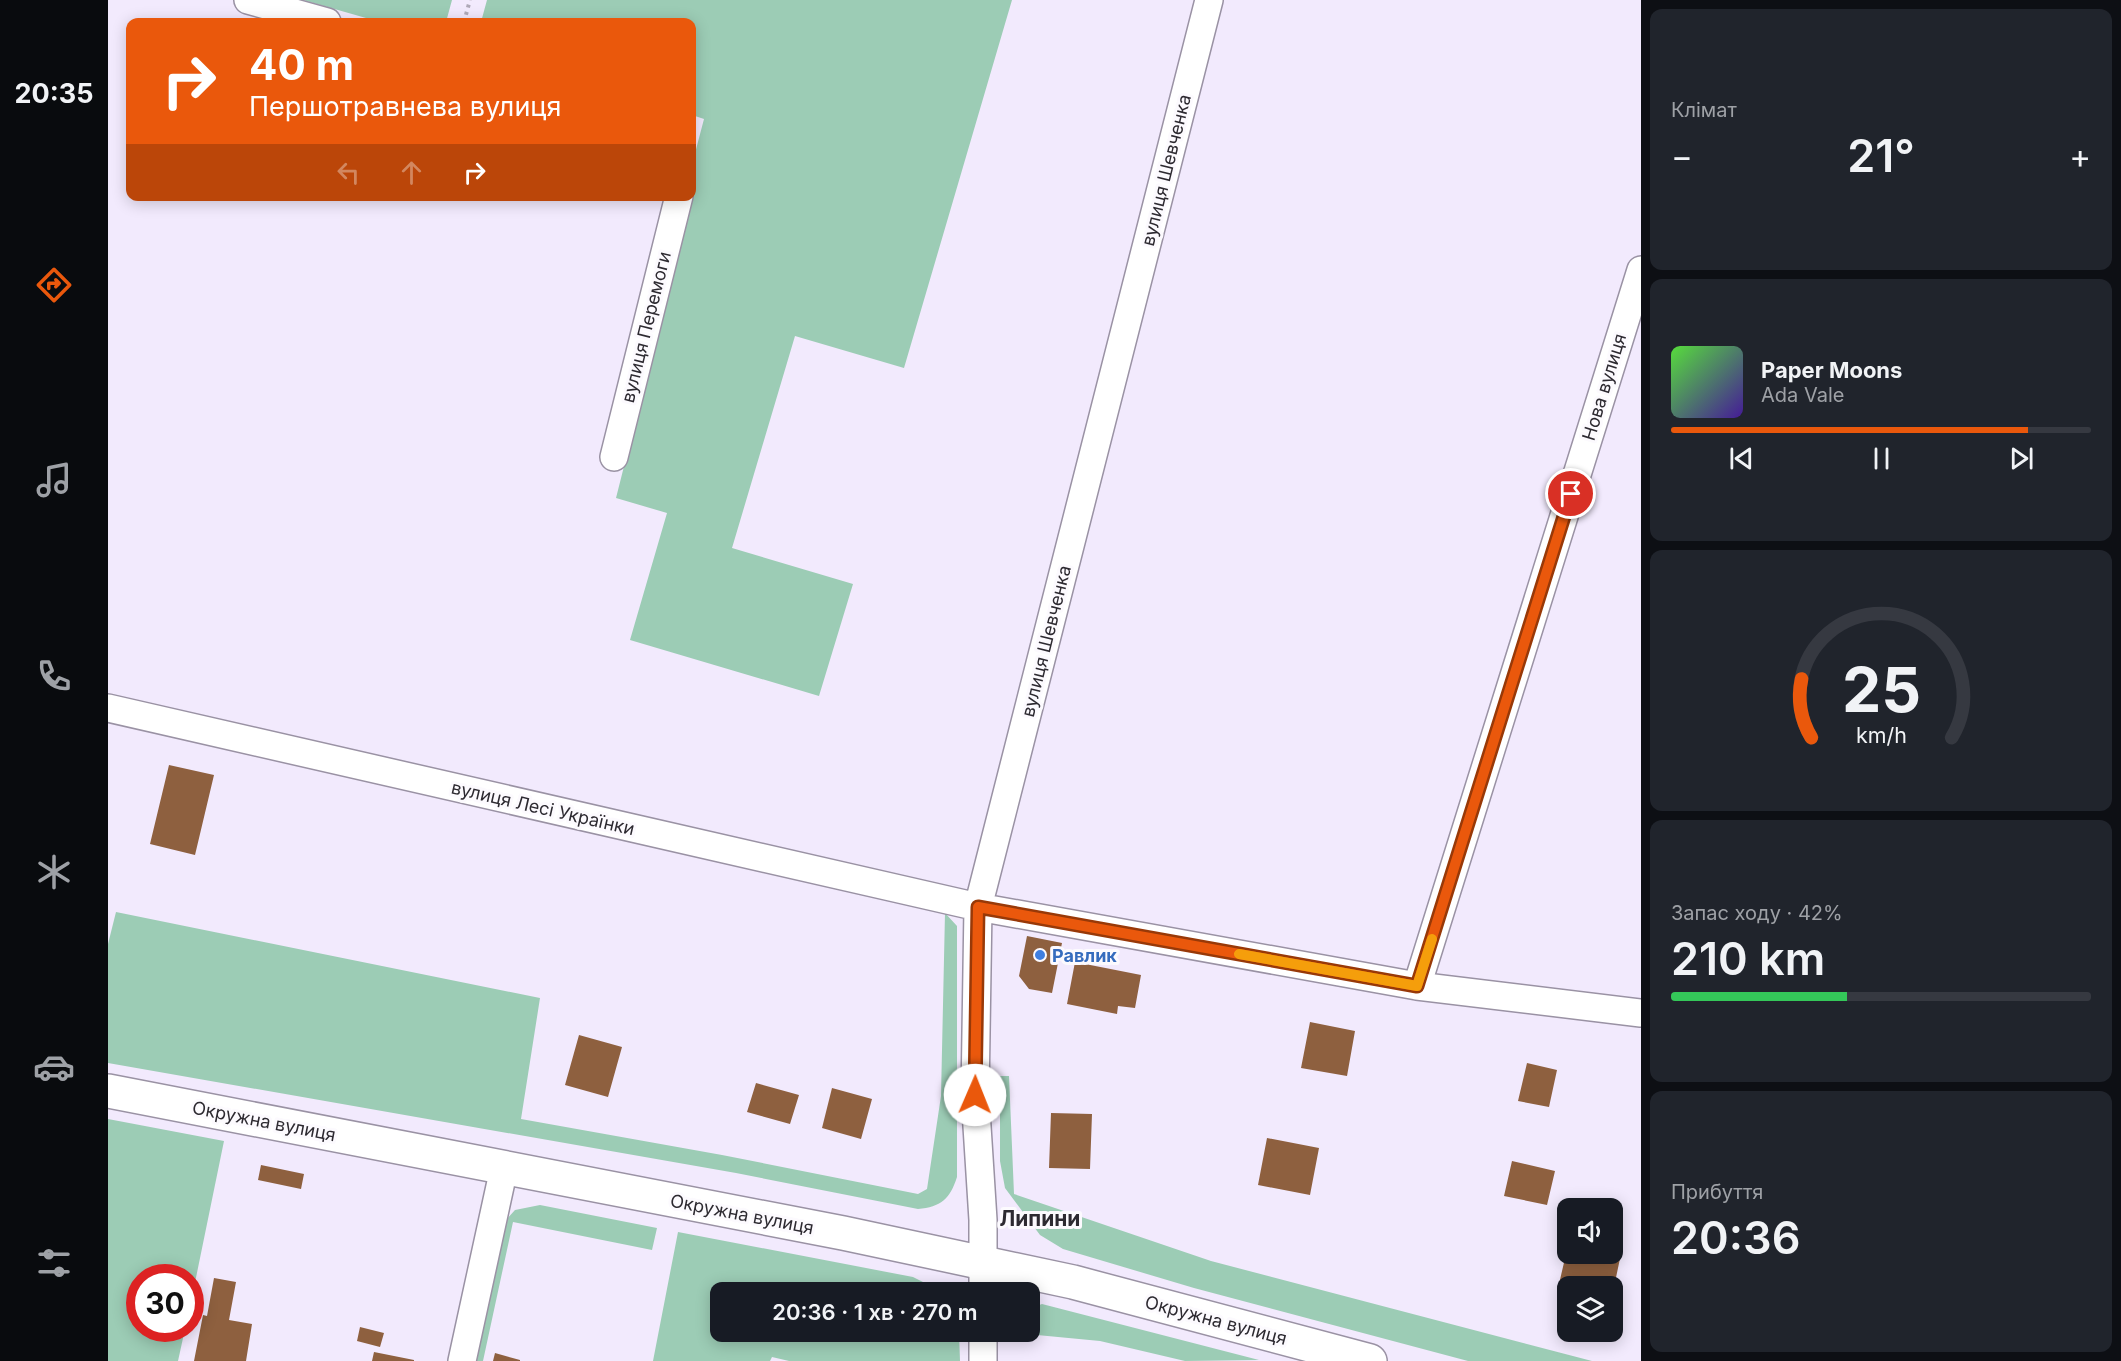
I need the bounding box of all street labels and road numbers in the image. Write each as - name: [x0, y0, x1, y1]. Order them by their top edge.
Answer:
- street label: вулиця Шевченка: [1137, 92, 1195, 248]
- street label: вулиця Перемоги: [617, 249, 675, 405]
- street label: Нова вулиця: [1578, 331, 1630, 443]
- street label: вулиця Шевченка: [1017, 563, 1075, 719]
- street label: вулиця Лесі Українки: [449, 777, 637, 839]
- street label: Окружна вулиця: [190, 1097, 338, 1145]
- street label: Окружна вулиця: [668, 1190, 816, 1238]
- street label: Окружна вулиця: [1143, 1291, 1289, 1349]

